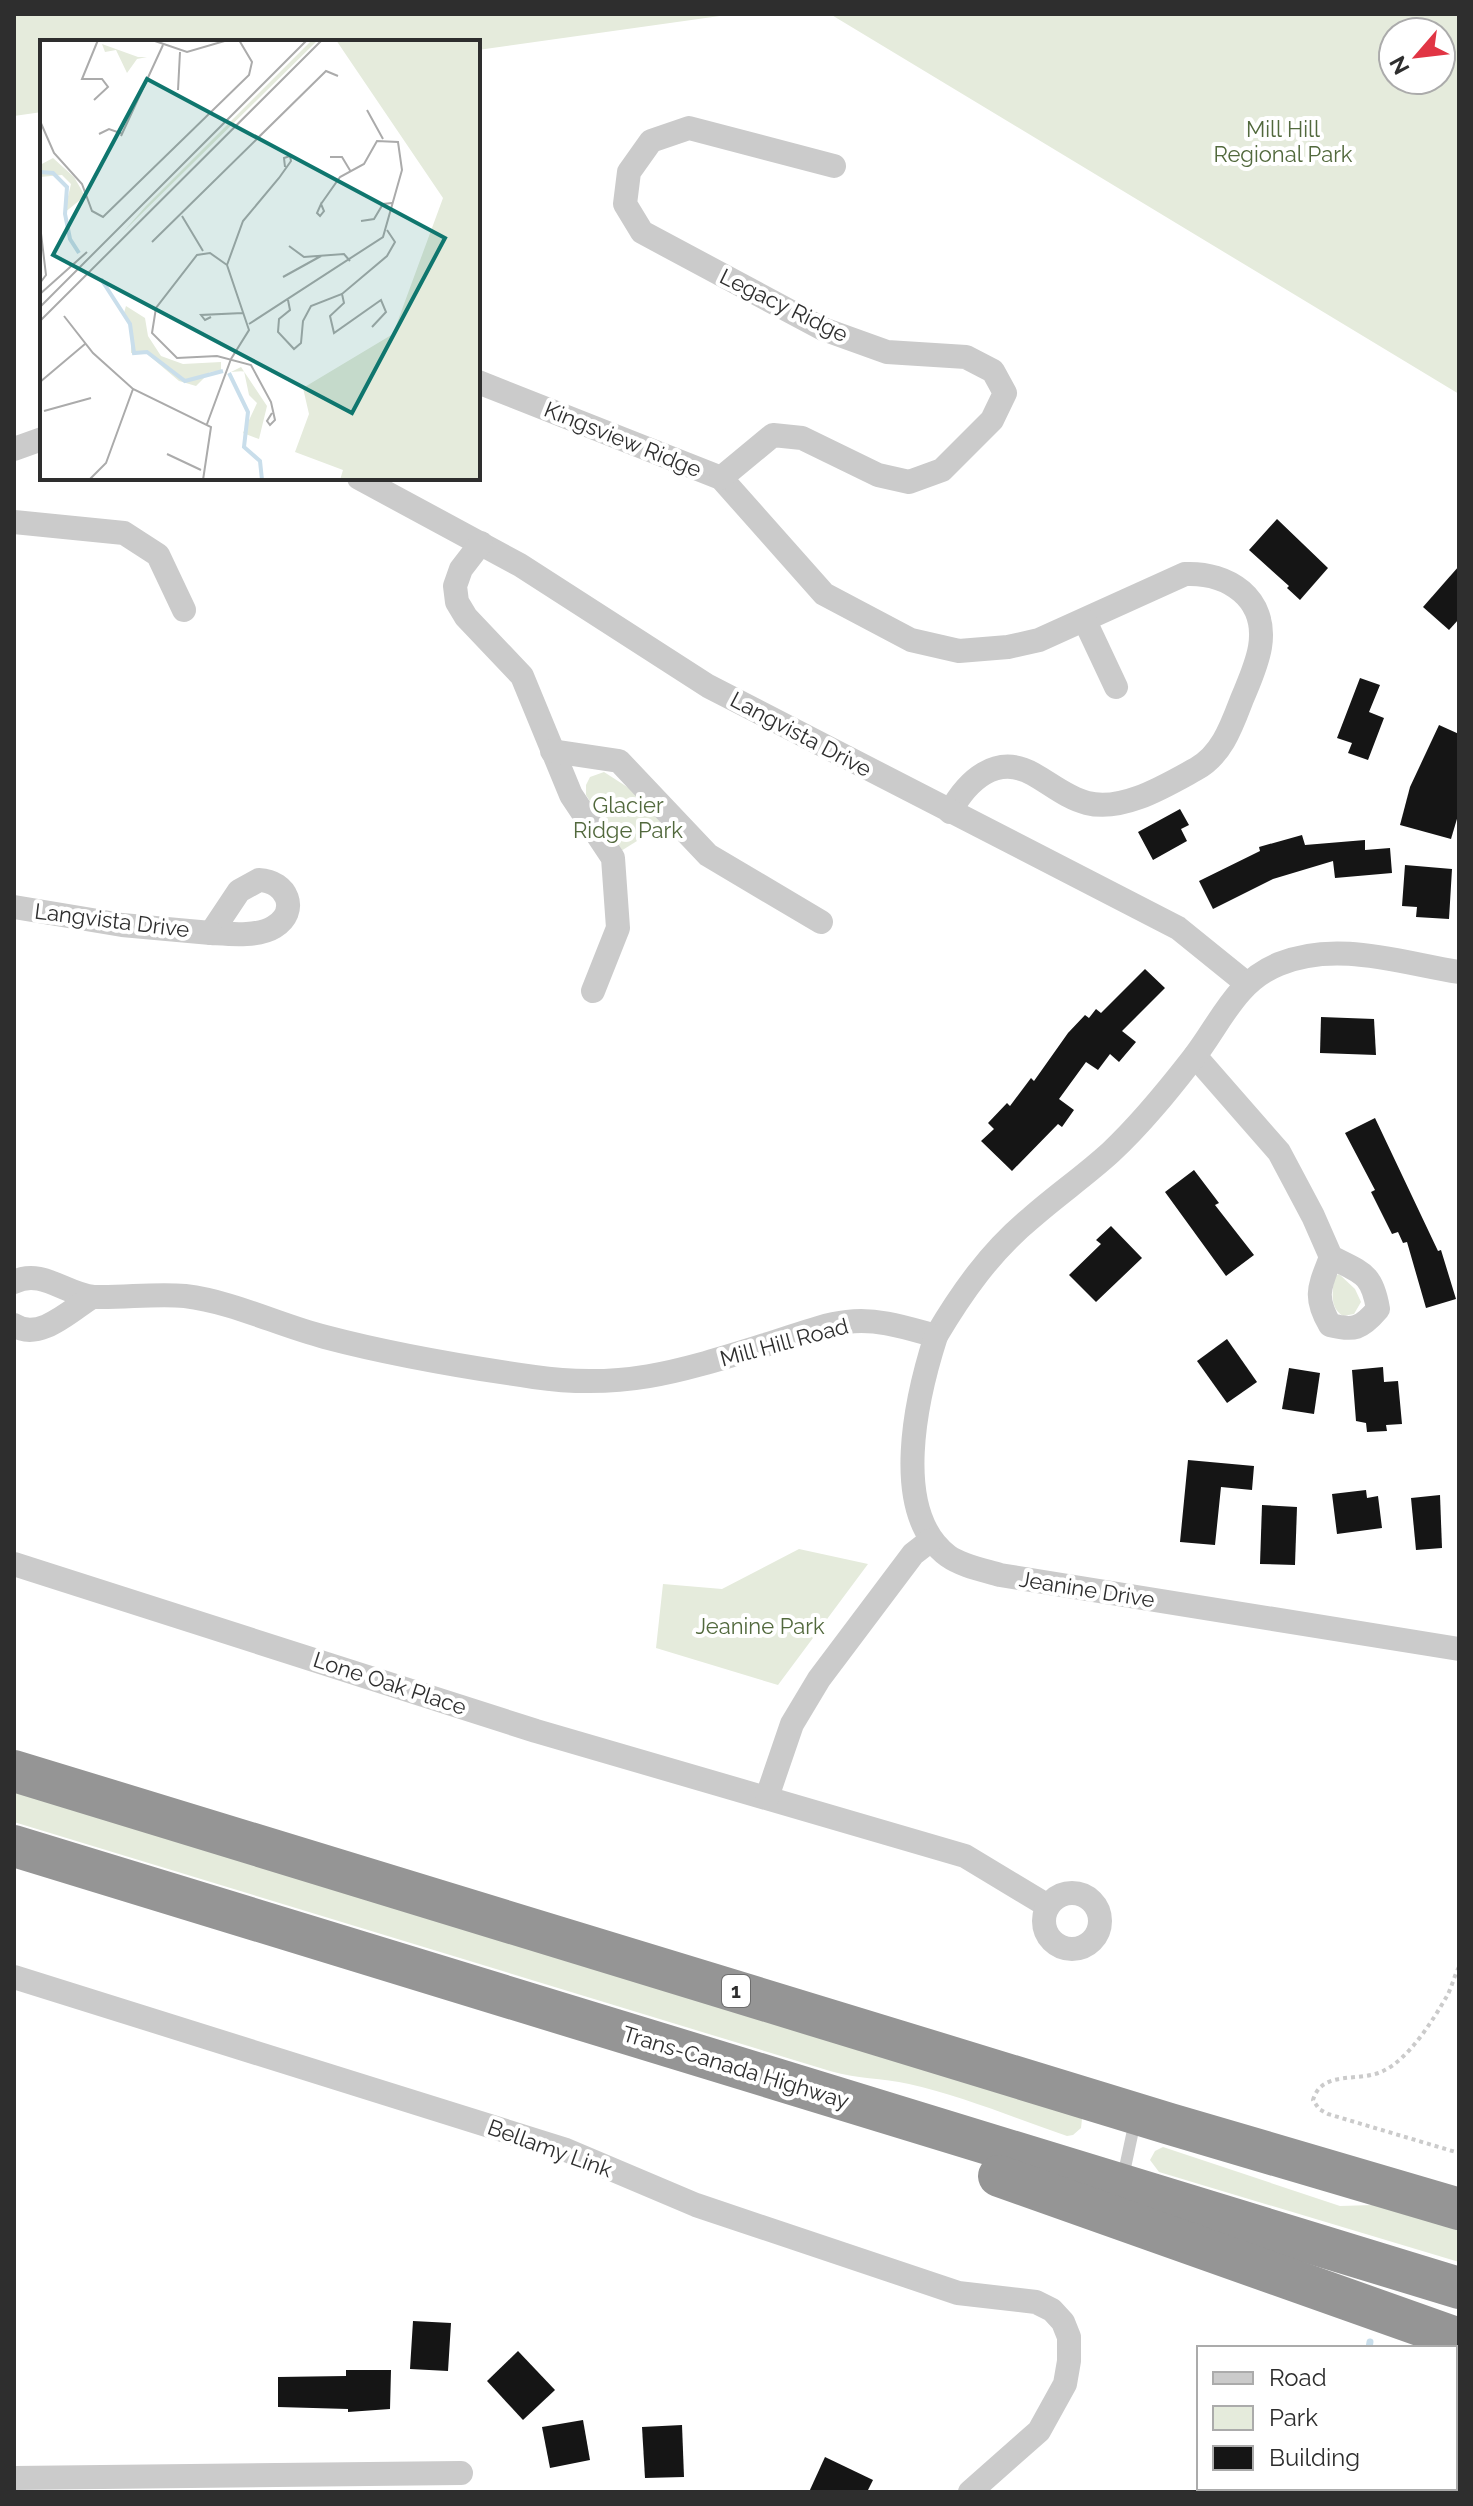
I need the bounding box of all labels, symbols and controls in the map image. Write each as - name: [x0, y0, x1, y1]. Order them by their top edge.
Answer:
- north arrow: [1377, 16, 1457, 96]
- inset map: [40, 40, 480, 480]
- text: N: [1384, 52, 1415, 79]
- park label: Mill Hill Regional Park: [1213, 116, 1353, 167]
- street label: Legacy Ridge: [716, 263, 852, 347]
- street label: Kingsview Ridge: [541, 396, 705, 482]
- street label: Langvista Drive: [726, 686, 876, 782]
- park label: Glacier Ridge Park: [573, 792, 683, 843]
- street label: Langvista Drive: [33, 898, 191, 942]
- street label: Mill Hill Road: [717, 1312, 851, 1372]
- street label: Jeanine Drive: [1017, 1565, 1157, 1613]
- park label: Jeanine Park: [695, 1613, 825, 1639]
- street label: Lone Oak Place: [310, 1646, 470, 1720]
- road number: 1: [722, 1975, 750, 2007]
- street label: Trans-Canada Highway: [620, 2020, 852, 2114]
- street label: Bellamy Link: [484, 2113, 616, 2183]
- legend: [1197, 2346, 1457, 2490]
- text: Road: [1269, 2363, 1327, 2392]
- text: Park: [1269, 2403, 1318, 2432]
- text: Building: [1269, 2443, 1360, 2472]

